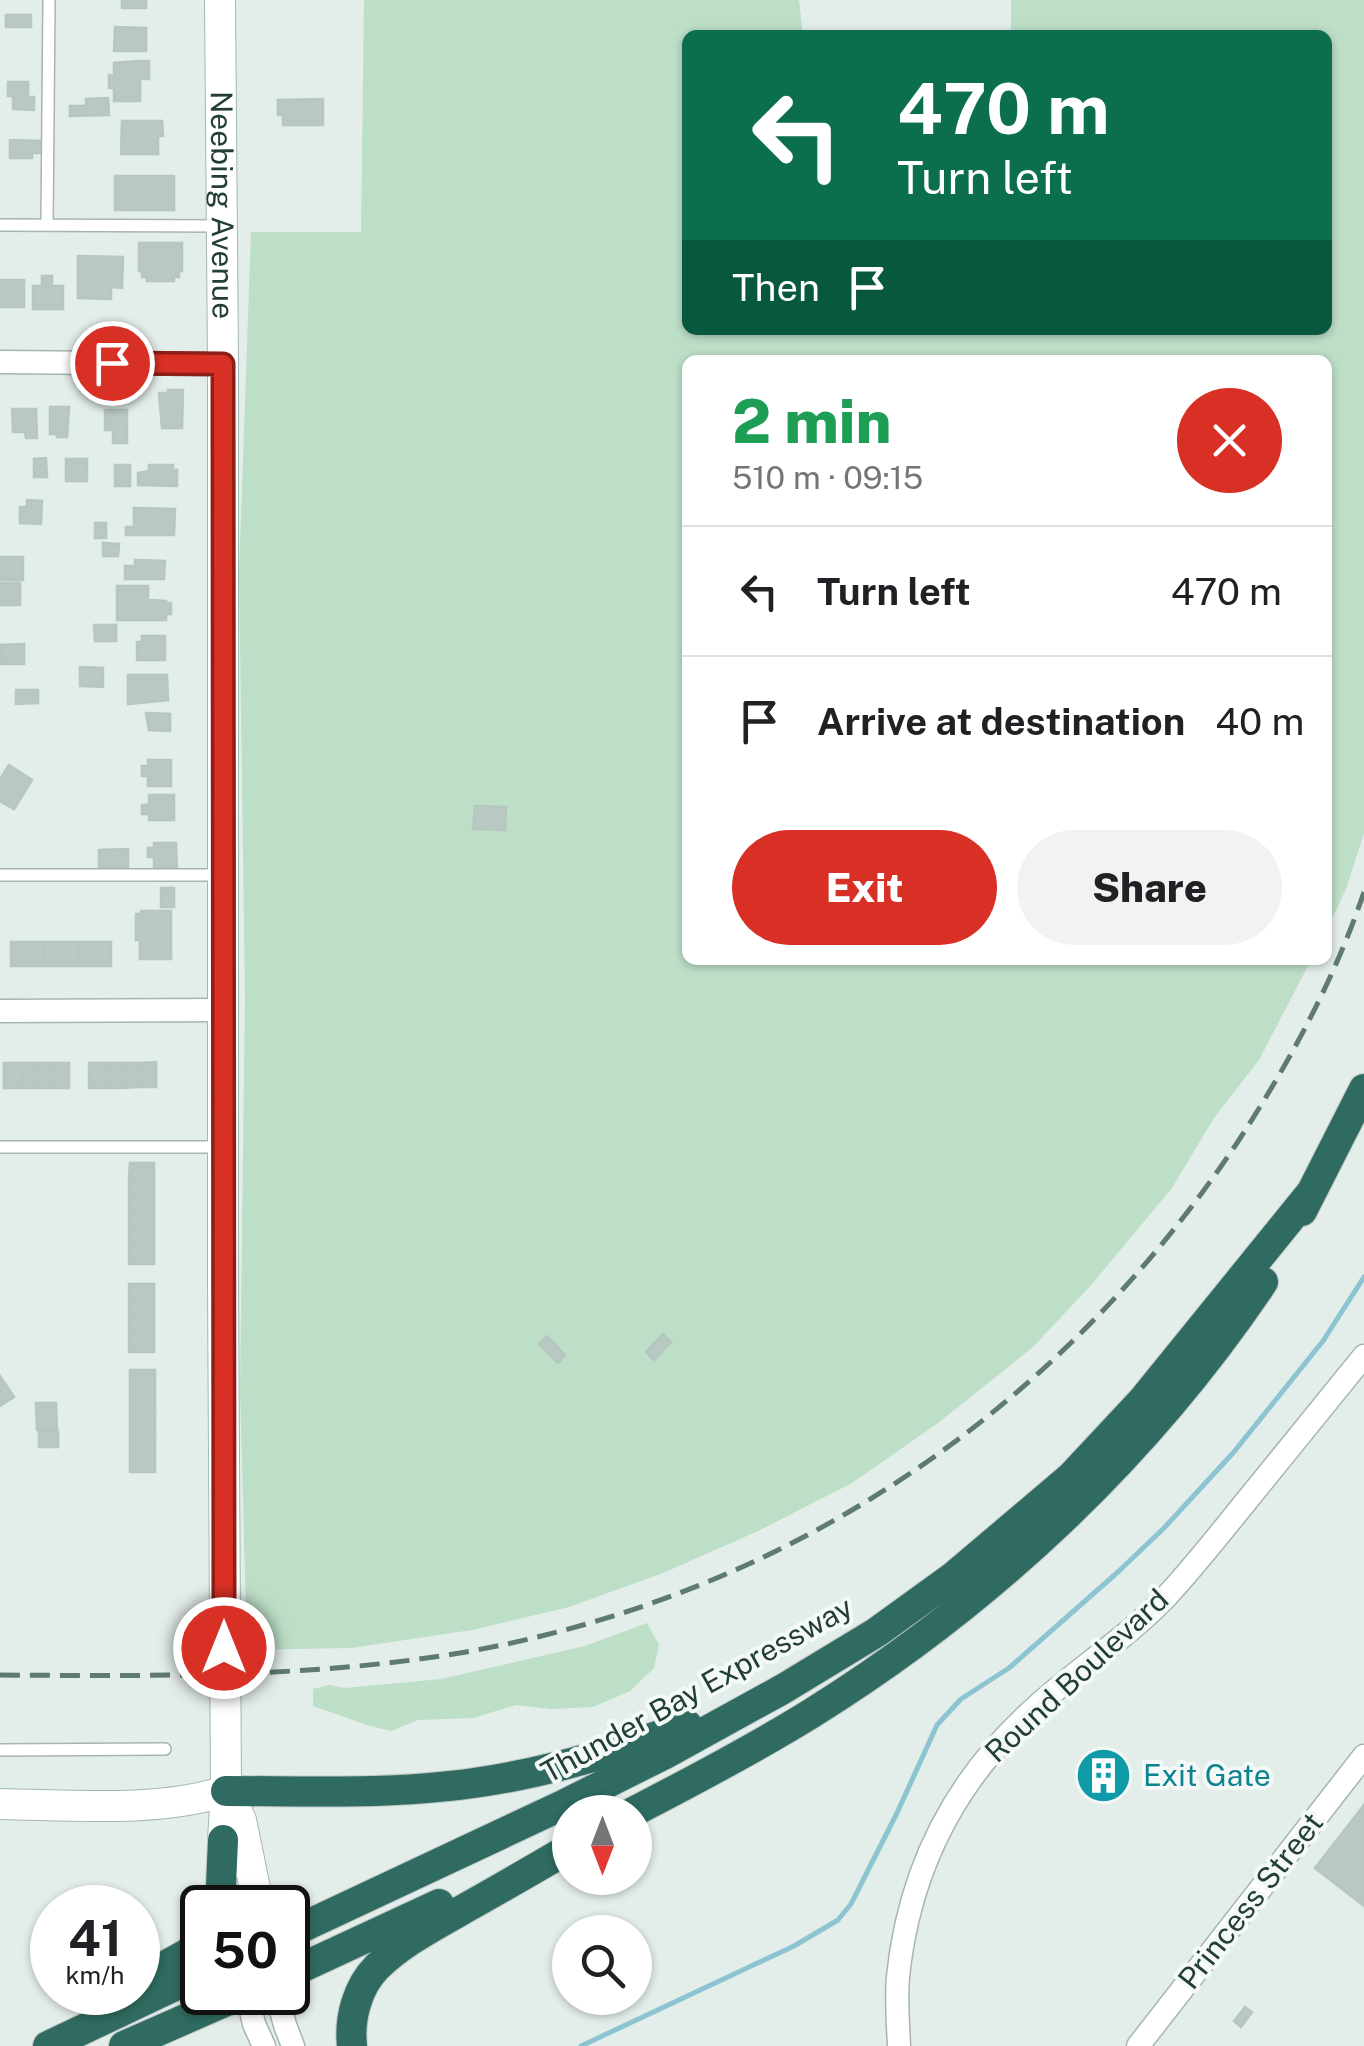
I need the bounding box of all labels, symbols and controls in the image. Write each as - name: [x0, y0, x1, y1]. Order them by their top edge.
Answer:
- text: 470 m: [897, 67, 1110, 150]
- icon: left: [732, 70, 862, 200]
- street label: Neebing Avenue: [204, 91, 242, 319]
- text: Turn left: [897, 151, 1073, 204]
- icon: arrive: [840, 260, 895, 315]
- text: Then: [732, 265, 820, 310]
- pin: [70, 321, 155, 406]
- icon: arrive: [85, 336, 140, 391]
- text: 2 min: [732, 386, 891, 457]
- button: close: [1177, 388, 1282, 493]
- text: 510 m · 09:15: [732, 459, 923, 496]
- icon: left: [732, 564, 787, 619]
- text: Turn left: [817, 569, 971, 614]
- text: 470 m: [1171, 569, 1282, 614]
- icon: arrive: [732, 694, 787, 749]
- text: Arrive at destination: [817, 699, 1185, 744]
- text: 40 m: [1215, 699, 1304, 744]
- button: Exit: [732, 830, 997, 945]
- button: Share: [1017, 830, 1282, 945]
- street label: Round Boulevard: [977, 1581, 1175, 1769]
- street label: Thunder Bay Expressway: [535, 1588, 858, 1790]
- position arrow: [172, 1596, 276, 1700]
- building icon: Exit Gate: [1074, 1746, 1134, 1806]
- place label: Exit Gate: [1143, 1757, 1271, 1793]
- north arrow: [552, 1795, 652, 1895]
- map controls: [552, 1795, 652, 2015]
- street label: Princess Street: [1170, 1805, 1330, 1996]
- speed limit sign: 50: [180, 1885, 310, 2015]
- text: 41: [68, 1908, 122, 1967]
- button: search: [552, 1915, 652, 2015]
- text: km/h: [66, 1960, 124, 1990]

